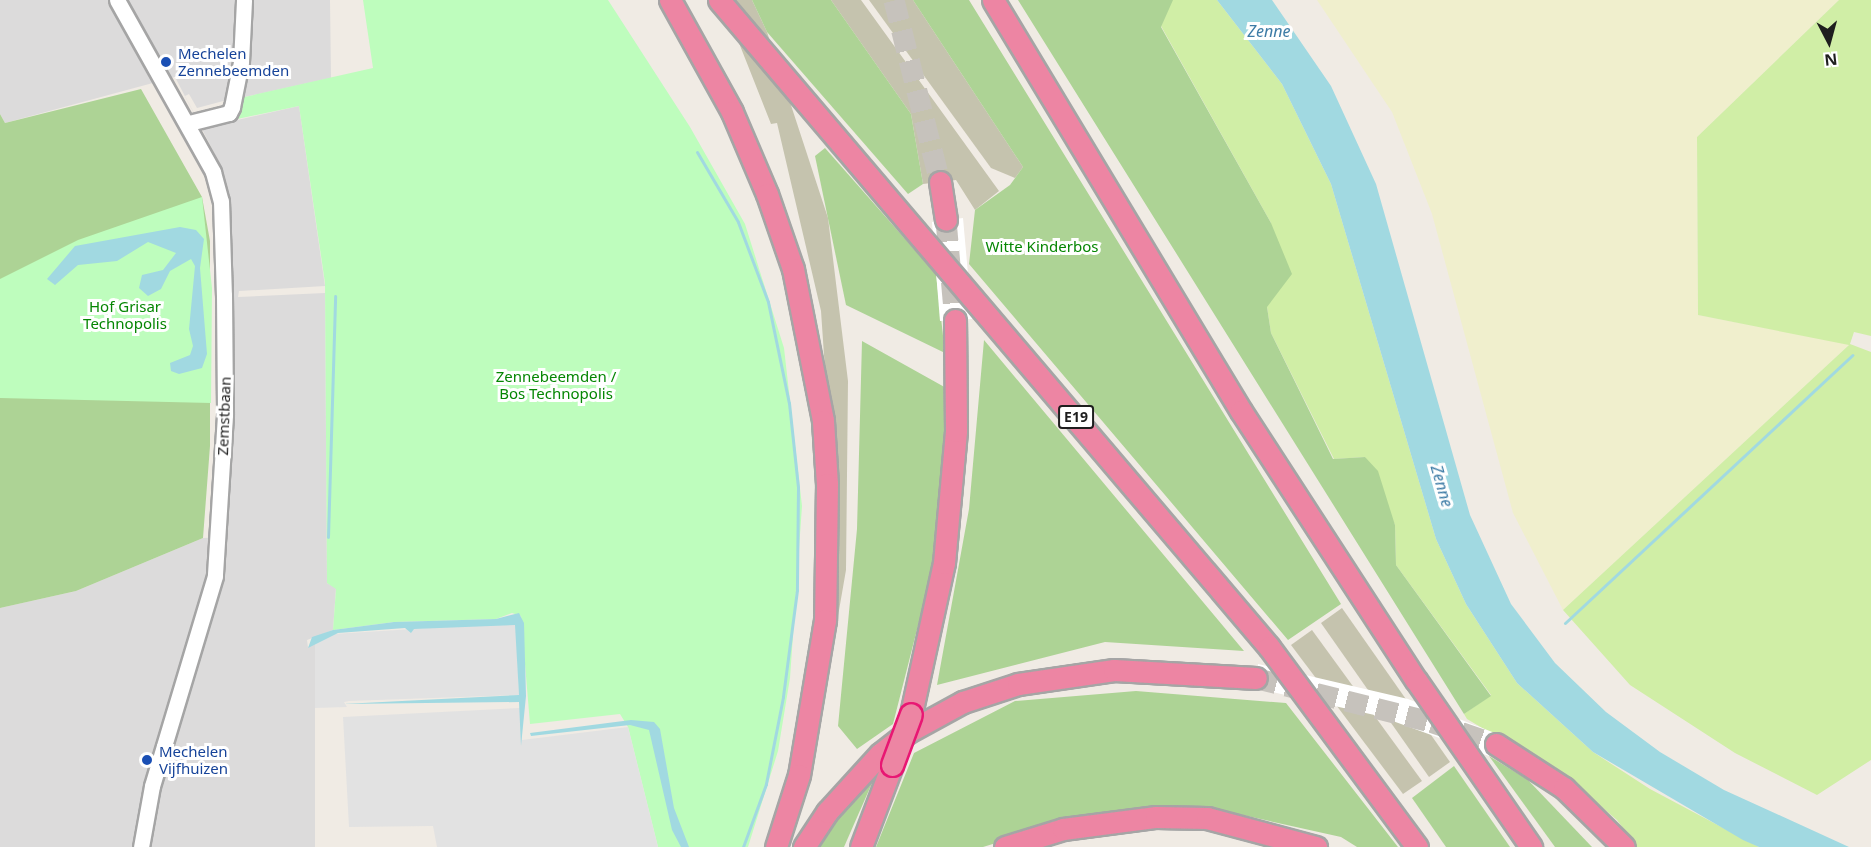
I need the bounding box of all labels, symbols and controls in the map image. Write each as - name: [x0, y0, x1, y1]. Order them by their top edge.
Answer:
- north arrow: [1799, 12, 1859, 72]
- water label: Zenne: [1248, 21, 1290, 41]
- place label: Mechelen Zennebeemden: [178, 44, 289, 79]
- text: N: [1823, 48, 1839, 72]
- marker: Mechelen Zennebeemden: [159, 55, 173, 69]
- park label: Witte Kinderbos: [986, 238, 1098, 256]
- park label: Hof Grisar Technopolis: [83, 297, 167, 332]
- park label: Zennebeemden / Bos Technopolis: [496, 367, 616, 402]
- street label: Zemstbaan: [214, 376, 234, 456]
- road number: E19: [1058, 406, 1094, 428]
- water label: Zenne: [1427, 463, 1457, 509]
- place label: Mechelen Vijfhuizen: [159, 742, 228, 777]
- marker: Mechelen Vijfhuizen: [140, 753, 154, 767]

